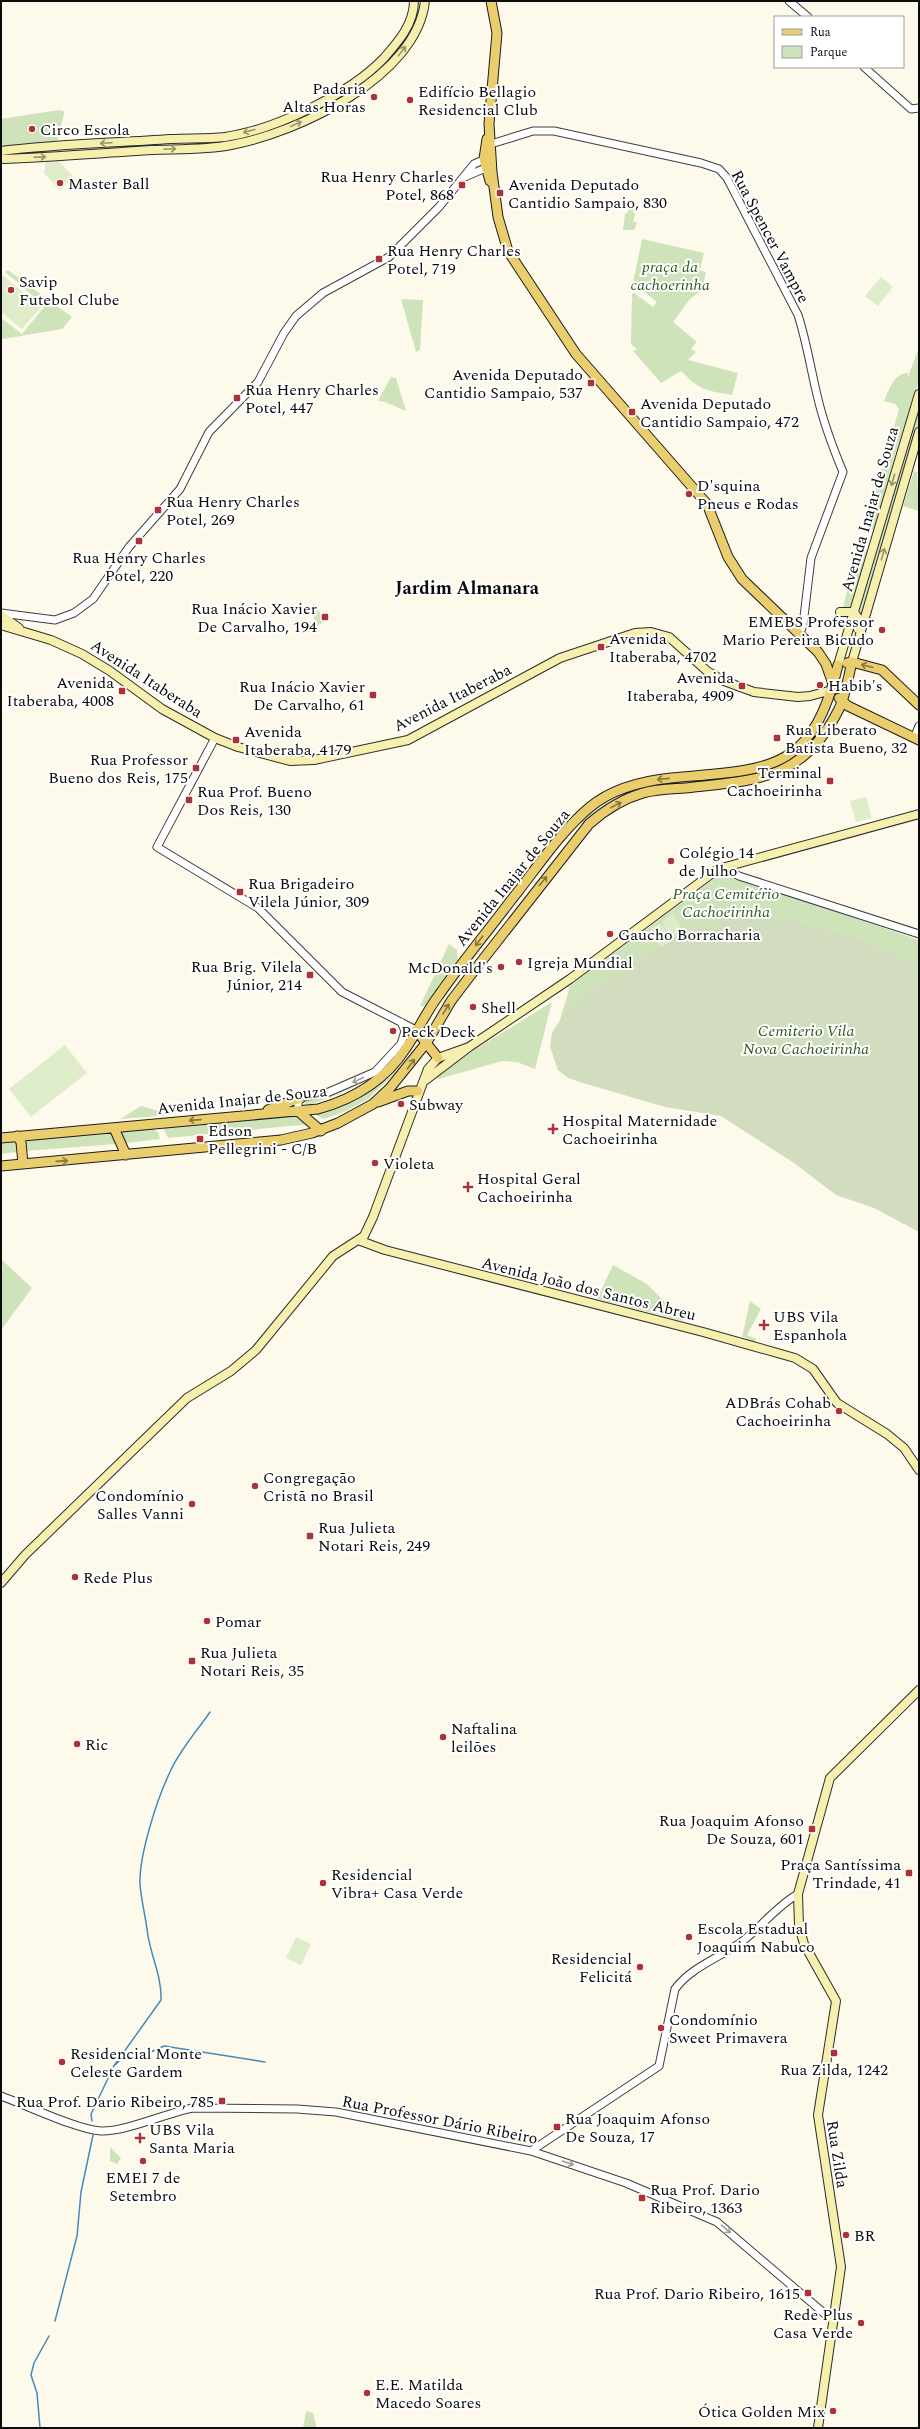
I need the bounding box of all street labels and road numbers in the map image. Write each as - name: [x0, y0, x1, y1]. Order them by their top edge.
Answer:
- street label: Rua Spencer Vampre: [725, 166, 815, 307]
- street label: Avenida Inajar de Souza: [835, 424, 905, 595]
- street label: Avenida Itaberaba: [86, 634, 207, 724]
- street label: Avenida Itaberaba: [389, 658, 516, 738]
- street label: Avenida Inajar de Souza: [450, 804, 576, 952]
- street label: Avenida Inajar de Souza: [156, 1079, 329, 1121]
- street label: Avenida João dos Santos Abreu: [479, 1251, 699, 1327]
- street label: Rua Professor Dário Ribeiro: [340, 2089, 540, 2151]
- street label: Rua Zilda: [820, 2119, 854, 2190]

